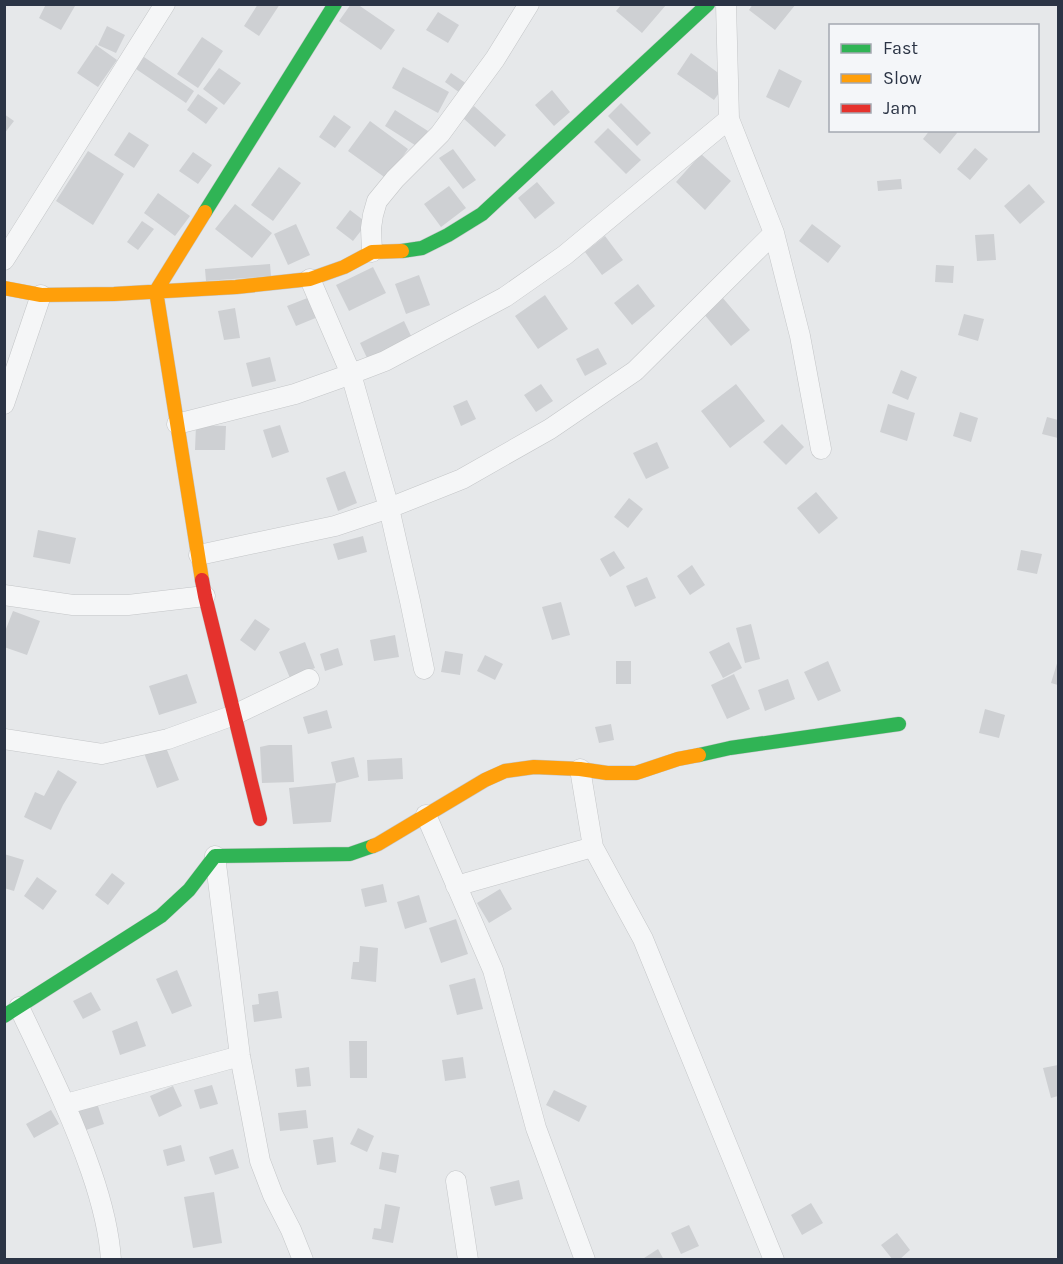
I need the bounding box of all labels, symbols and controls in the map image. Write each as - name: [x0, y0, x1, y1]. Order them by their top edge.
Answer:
- legend: [829, 24, 1039, 132]
- text: Fast: [883, 37, 918, 59]
- text: Slow: [883, 67, 922, 89]
- text: Jam: [883, 97, 917, 119]

